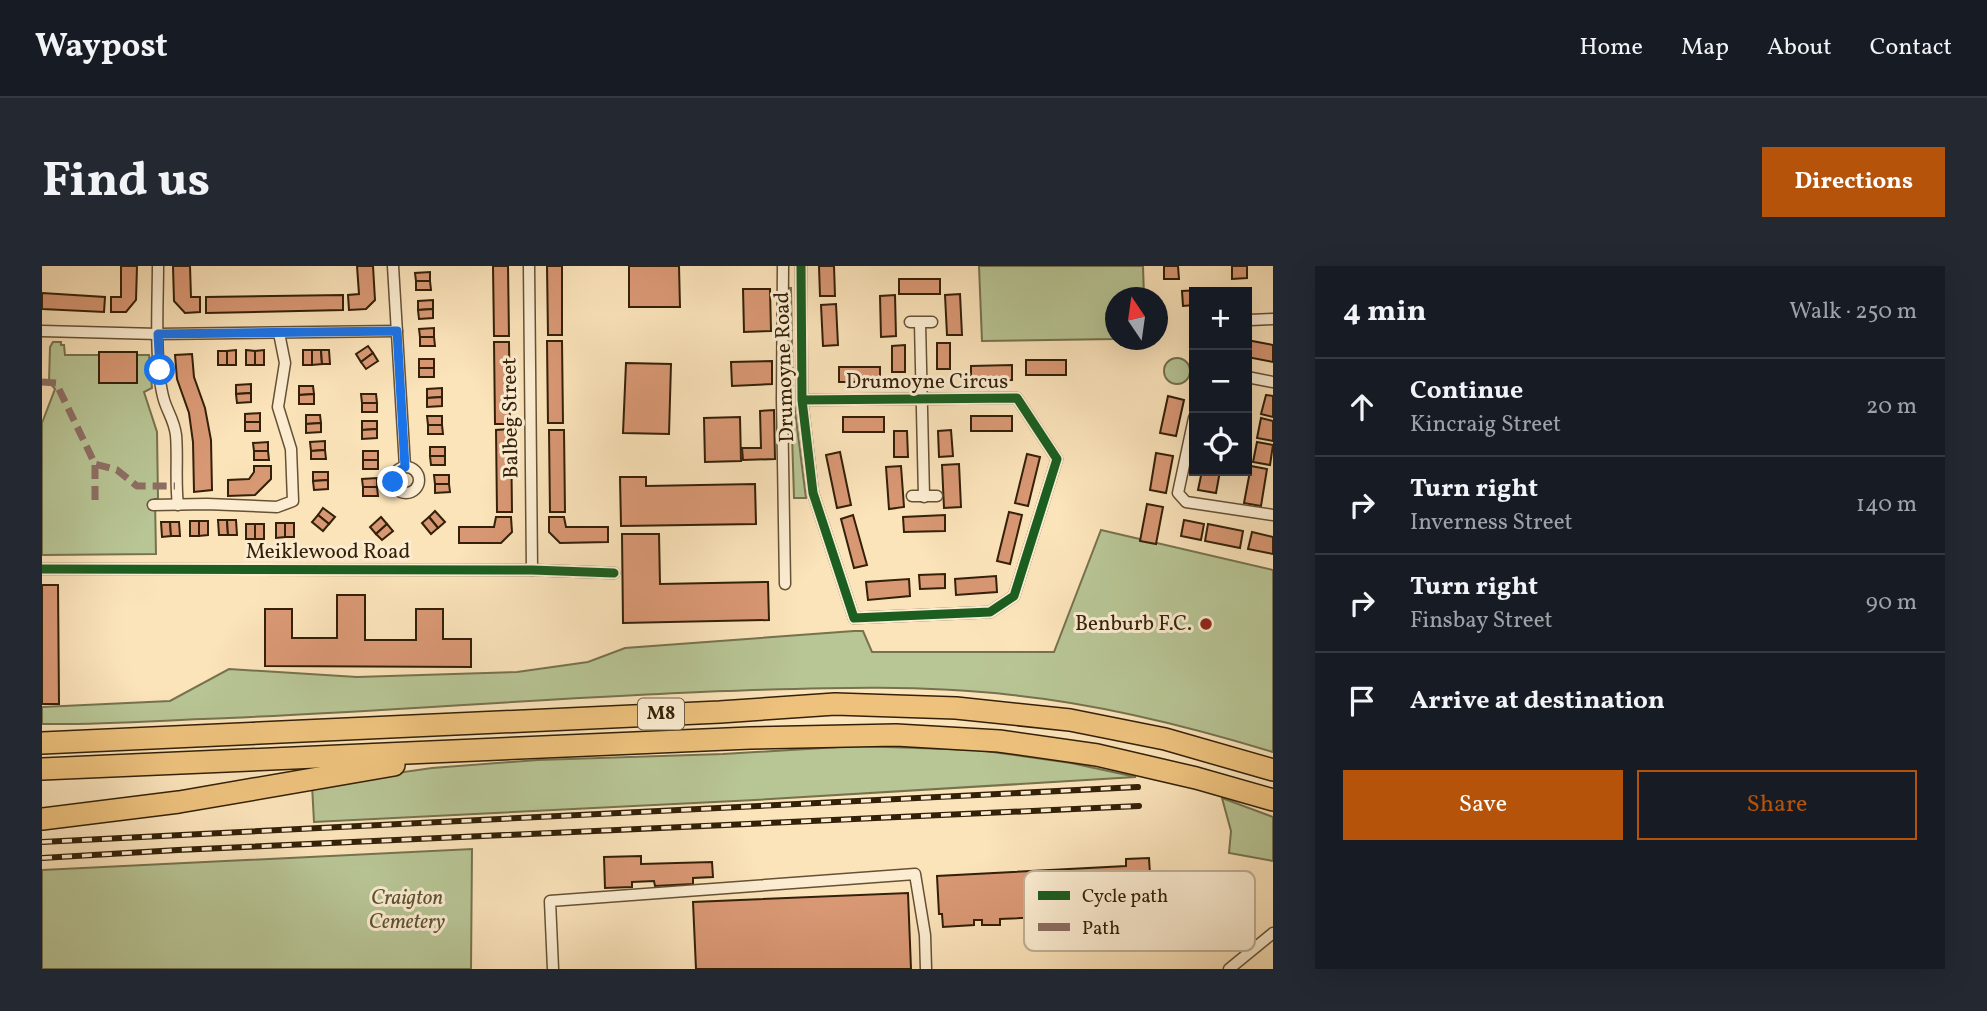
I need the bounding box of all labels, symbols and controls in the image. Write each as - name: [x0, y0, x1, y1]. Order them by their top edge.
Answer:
- text: Waypost: [35, 25, 168, 71]
- text: Home: [1579, 31, 1643, 65]
- text: Map: [1681, 31, 1729, 65]
- text: About: [1767, 31, 1832, 65]
- text: Contact: [1870, 31, 1952, 65]
- button: Directions: [1762, 147, 1945, 217]
- text: Find us: [42, 148, 210, 217]
- north arrow: [1105, 287, 1168, 350]
- map controls: [1189, 287, 1252, 476]
- button: +: [1189, 287, 1252, 350]
- street label: Drumoyne Road: [768, 291, 802, 443]
- text: 4 min: [1343, 291, 1427, 333]
- text: Walk · 250 m: [1789, 296, 1917, 328]
- button: −: [1189, 350, 1252, 413]
- route start: [144, 354, 175, 385]
- street label: Balbeg Street: [495, 357, 527, 479]
- street label: Drumoyne Circus: [846, 368, 1008, 397]
- text: Continue: [1410, 373, 1523, 409]
- icon: ahead: [1343, 388, 1381, 426]
- text: 20 m: [1866, 391, 1917, 423]
- text: Kincraig Street: [1410, 409, 1561, 441]
- button: locate: [1189, 413, 1252, 476]
- route end: [377, 466, 408, 497]
- text: Turn right: [1410, 471, 1538, 507]
- icon: right: [1343, 486, 1381, 524]
- text: 140 m: [1856, 489, 1917, 521]
- text: Inverness Street: [1410, 507, 1573, 539]
- street label: Meiklewood Road: [246, 538, 410, 567]
- text: Turn right: [1410, 569, 1538, 605]
- icon: right: [1343, 584, 1381, 622]
- text: 90 m: [1866, 587, 1917, 619]
- text: Finsbay Street: [1410, 605, 1553, 637]
- place label: Benburb F.C.: [1075, 610, 1192, 639]
- marker: Benburb F.C.: [1198, 616, 1214, 632]
- icon: arrive: [1343, 682, 1381, 720]
- text: Arrive at destination: [1410, 683, 1665, 719]
- road number: M8: [638, 698, 684, 729]
- button: Save: [1343, 770, 1623, 840]
- button: Share: [1637, 770, 1917, 840]
- legend: [1024, 871, 1255, 951]
- park label: Craigton Cemetery: [369, 884, 446, 937]
- text: Cycle path: [1082, 884, 1168, 910]
- text: Path: [1082, 916, 1120, 942]

